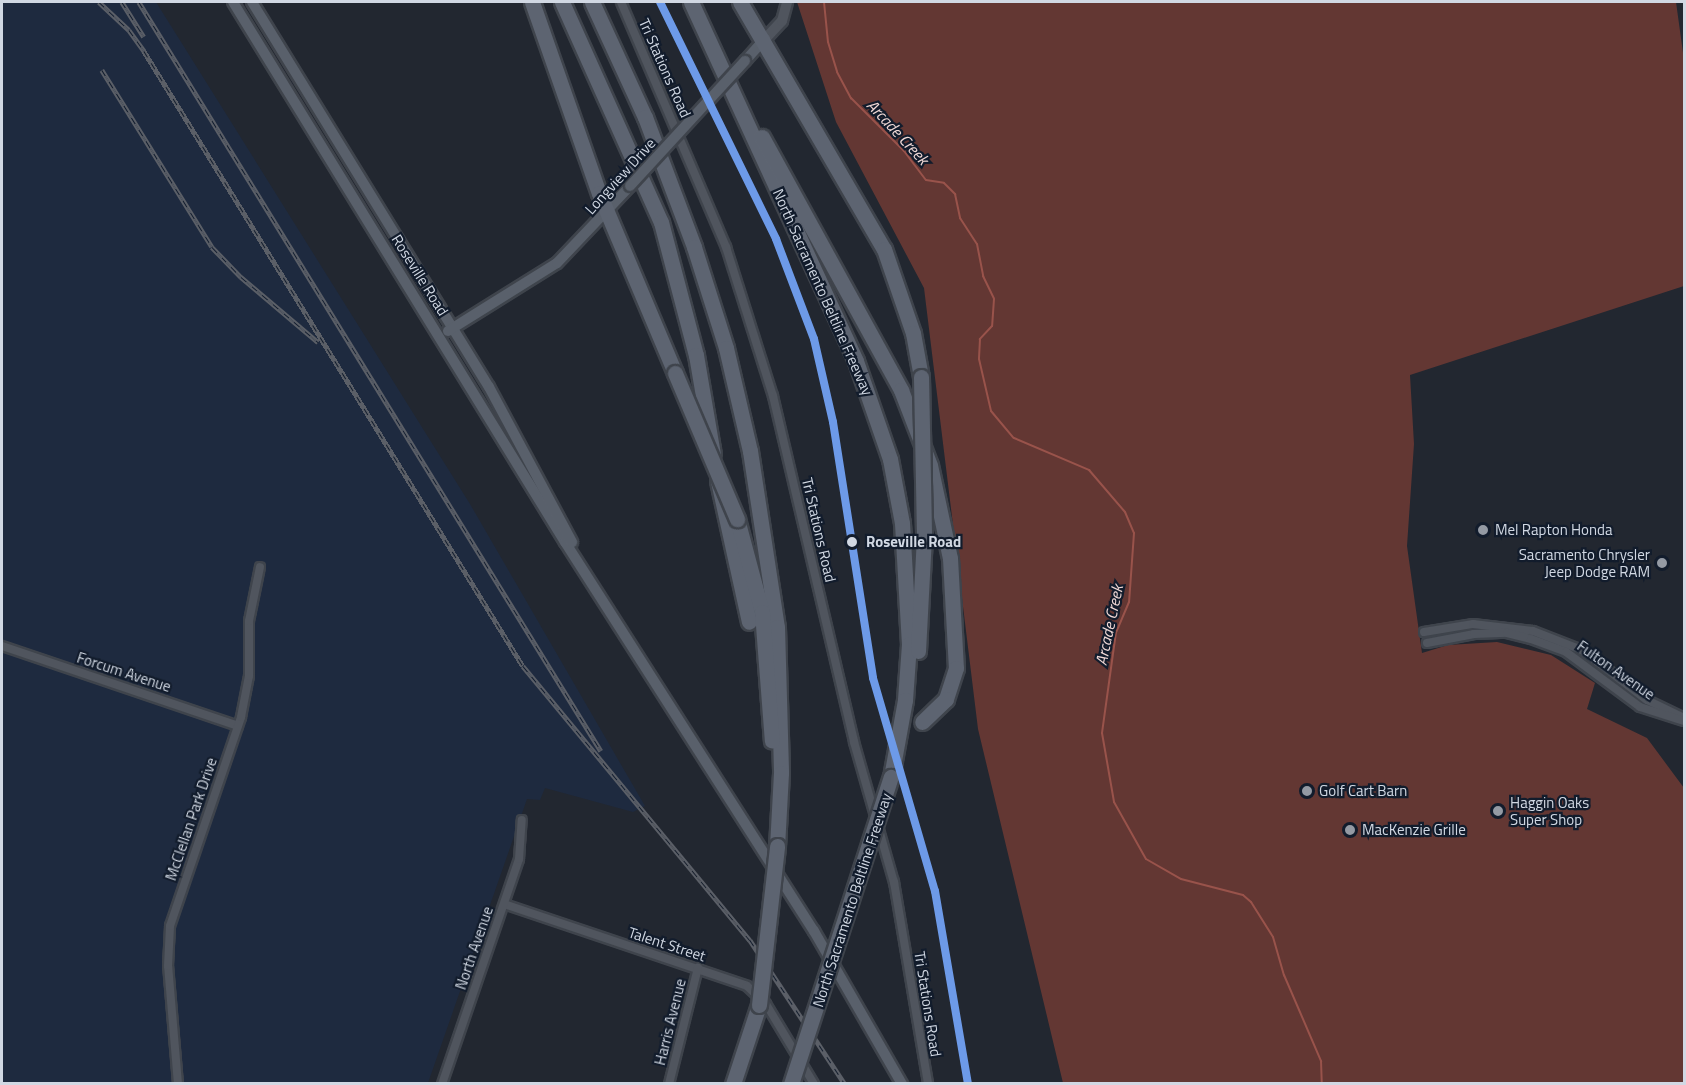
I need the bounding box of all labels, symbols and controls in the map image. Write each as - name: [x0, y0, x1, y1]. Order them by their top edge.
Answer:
- street label: Tri Stations Road: [635, 16, 695, 120]
- water label: Arcade Creek: [863, 96, 933, 168]
- street label: Longview Drive: [581, 134, 659, 218]
- street label: North Sacramento Beltline Freeway: [769, 186, 877, 398]
- street label: Roseville Road: [388, 231, 452, 319]
- street label: Tri Stations Road: [798, 476, 840, 584]
- place label: Mel Rapton Honda: [1495, 521, 1612, 539]
- marker: Mel Rapton Honda: [1476, 523, 1490, 537]
- marker: Roseville Road: [843, 533, 861, 551]
- place label: Roseville Road: [866, 533, 961, 551]
- place label: Sacramento Chrysler Jeep Dodge RAM: [1519, 545, 1650, 580]
- marker: Sacramento Chrysler Jeep Dodge RAM: [1655, 556, 1669, 570]
- water label: Arcade Creek: [1091, 583, 1127, 667]
- street label: Fulton Avenue: [1574, 637, 1658, 703]
- street label: Forcum Avenue: [75, 648, 173, 696]
- street label: McClellan Park Drive: [162, 755, 220, 883]
- place label: Golf Cart Barn: [1319, 782, 1407, 800]
- marker: Golf Cart Barn: [1300, 784, 1314, 798]
- street label: North Sacramento Beltline Freeway: [809, 791, 895, 1009]
- place label: Haggin Oaks Super Shop: [1510, 793, 1589, 828]
- marker: Haggin Oaks Super Shop: [1491, 804, 1505, 818]
- place label: MacKenzie Grille: [1362, 821, 1466, 839]
- marker: MacKenzie Grille: [1343, 823, 1357, 837]
- street label: North Avenue: [451, 904, 497, 992]
- street label: Talent Street: [626, 923, 708, 965]
- street label: Tri Stations Road: [911, 950, 945, 1058]
- street label: Harris Avenue: [651, 977, 689, 1067]

